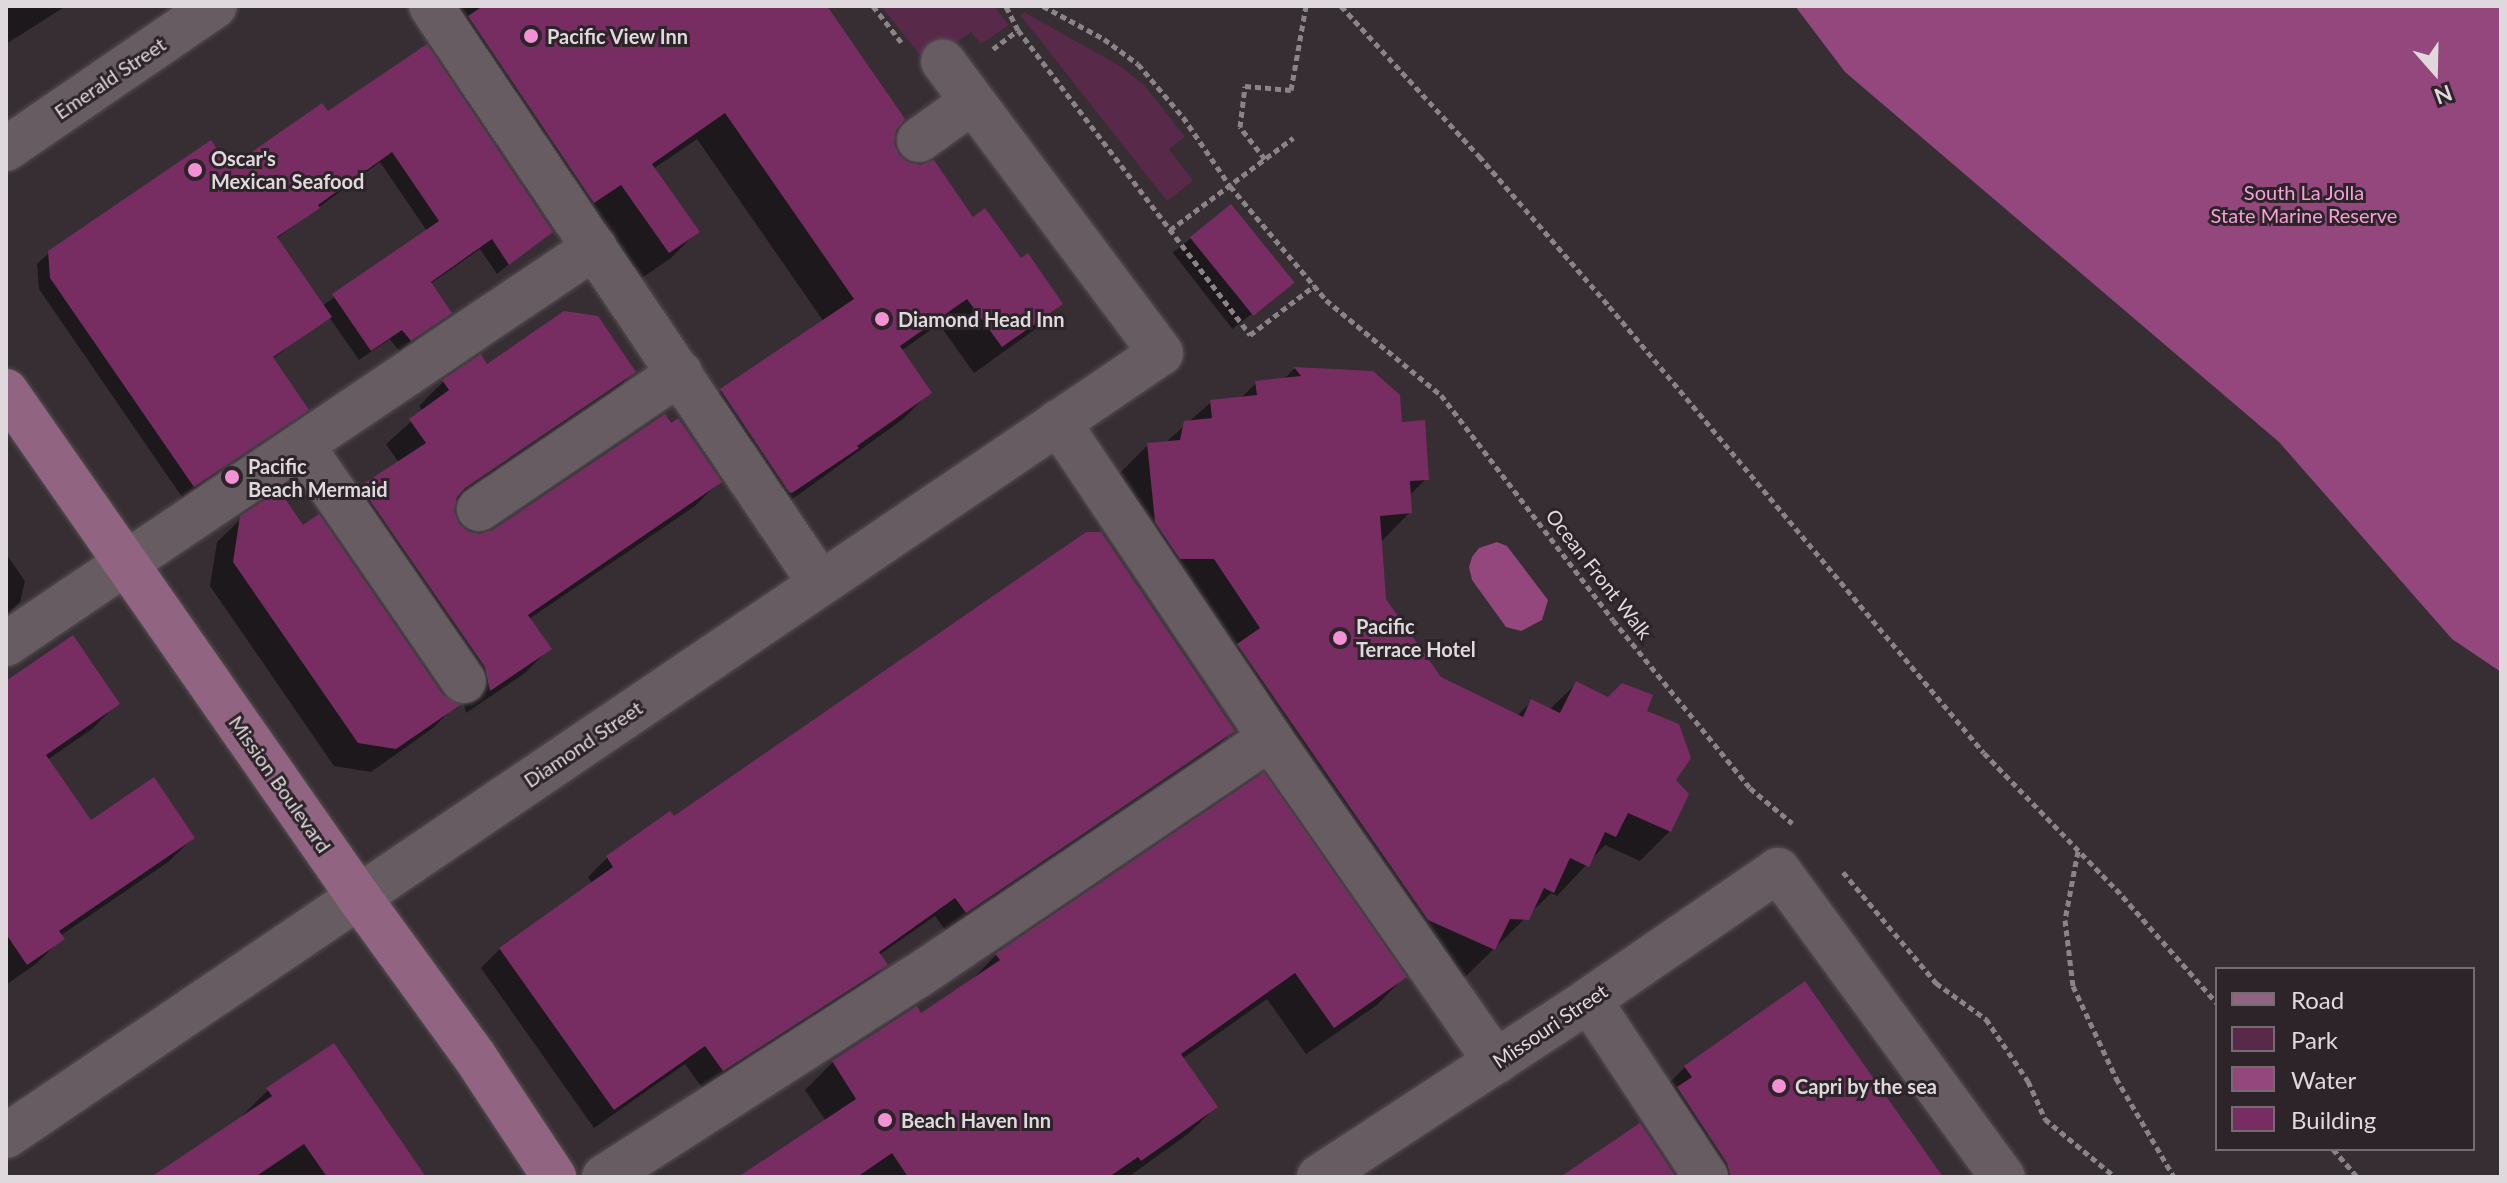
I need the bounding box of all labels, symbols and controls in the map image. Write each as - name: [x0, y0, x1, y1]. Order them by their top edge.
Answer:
- place label: Pacific View Inn: [547, 24, 689, 48]
- marker: Pacific View Inn: [522, 27, 540, 45]
- street label: Emerald Street: [50, 32, 170, 124]
- north arrow: [2395, 32, 2475, 112]
- text: N: [2431, 79, 2456, 111]
- place label: Oscar's Mexican Seafood: [211, 146, 364, 193]
- marker: Oscar's Mexican Seafood: [186, 161, 204, 179]
- park label: South La Jolla State Marine Reserve: [2211, 181, 2397, 228]
- place label: Diamond Head Inn: [898, 307, 1064, 331]
- marker: Diamond Head Inn: [873, 310, 891, 328]
- place label: Pacific Beach Mermaid: [248, 454, 388, 501]
- marker: Pacific Beach Mermaid: [223, 468, 241, 486]
- street label: Ocean Front Walk: [1541, 504, 1657, 644]
- place label: Pacific Terrace Hotel: [1356, 614, 1476, 661]
- marker: Pacific Terrace Hotel: [1331, 629, 1349, 647]
- street label: Diamond Street: [519, 696, 647, 792]
- street label: Mission Boulevard: [224, 711, 336, 857]
- legend: [2215, 967, 2475, 1151]
- street label: Missouri Street: [1488, 979, 1612, 1073]
- text: Road: [2291, 985, 2344, 1014]
- text: Park: [2291, 1025, 2338, 1054]
- text: Water: [2291, 1065, 2356, 1094]
- place label: Capri by the sea: [1795, 1074, 1937, 1098]
- marker: Capri by the sea: [1770, 1077, 1788, 1095]
- text: Building: [2291, 1105, 2376, 1134]
- place label: Beach Haven Inn: [901, 1108, 1051, 1132]
- marker: Beach Haven Inn: [876, 1111, 894, 1129]

